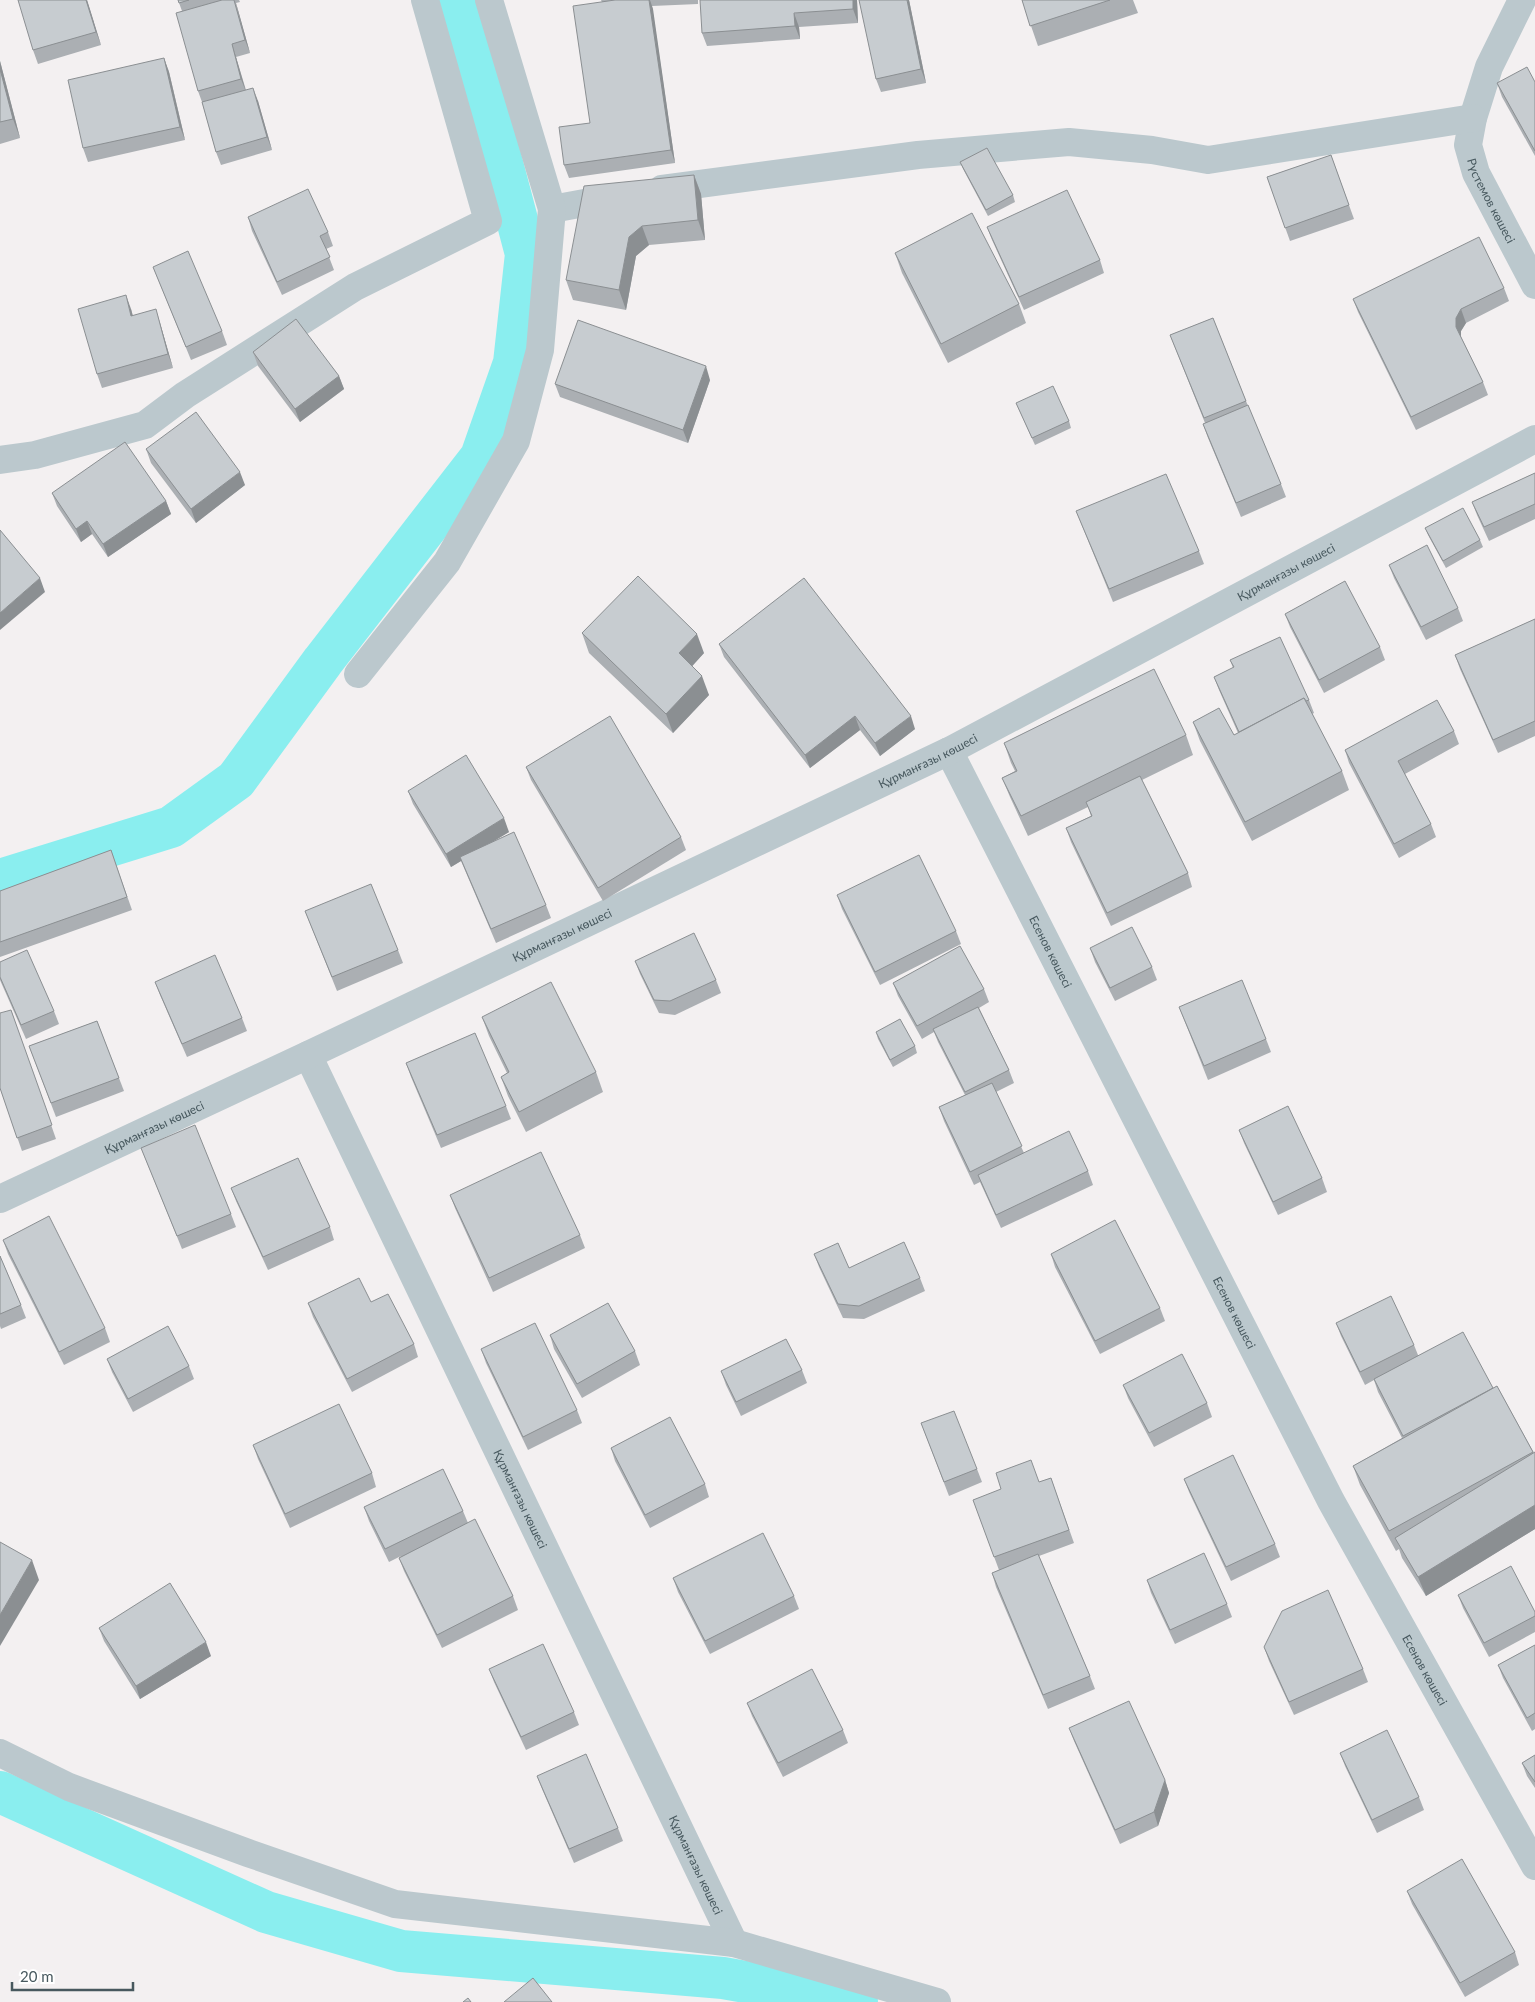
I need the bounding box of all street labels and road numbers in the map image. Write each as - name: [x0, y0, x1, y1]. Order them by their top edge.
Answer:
- street label: Рүстемов көшесі: [1465, 156, 1519, 245]
- street label: Құрманғазы көшесі: [1234, 540, 1337, 604]
- street label: Құрманғазы көшесі: [876, 730, 980, 791]
- street label: Құрманғазы көшесі: [510, 905, 614, 965]
- street label: Есенов көшесі: [1027, 913, 1076, 990]
- street label: Құрманғазы көшесі: [102, 1097, 206, 1157]
- street label: Есенов көшесі: [1210, 1274, 1260, 1351]
- street label: Құрманғазы көшесі: [491, 1447, 551, 1551]
- street label: Есенов көшесі: [1400, 1632, 1451, 1708]
- street label: Құрманғазы көшесі: [666, 1813, 727, 1917]

